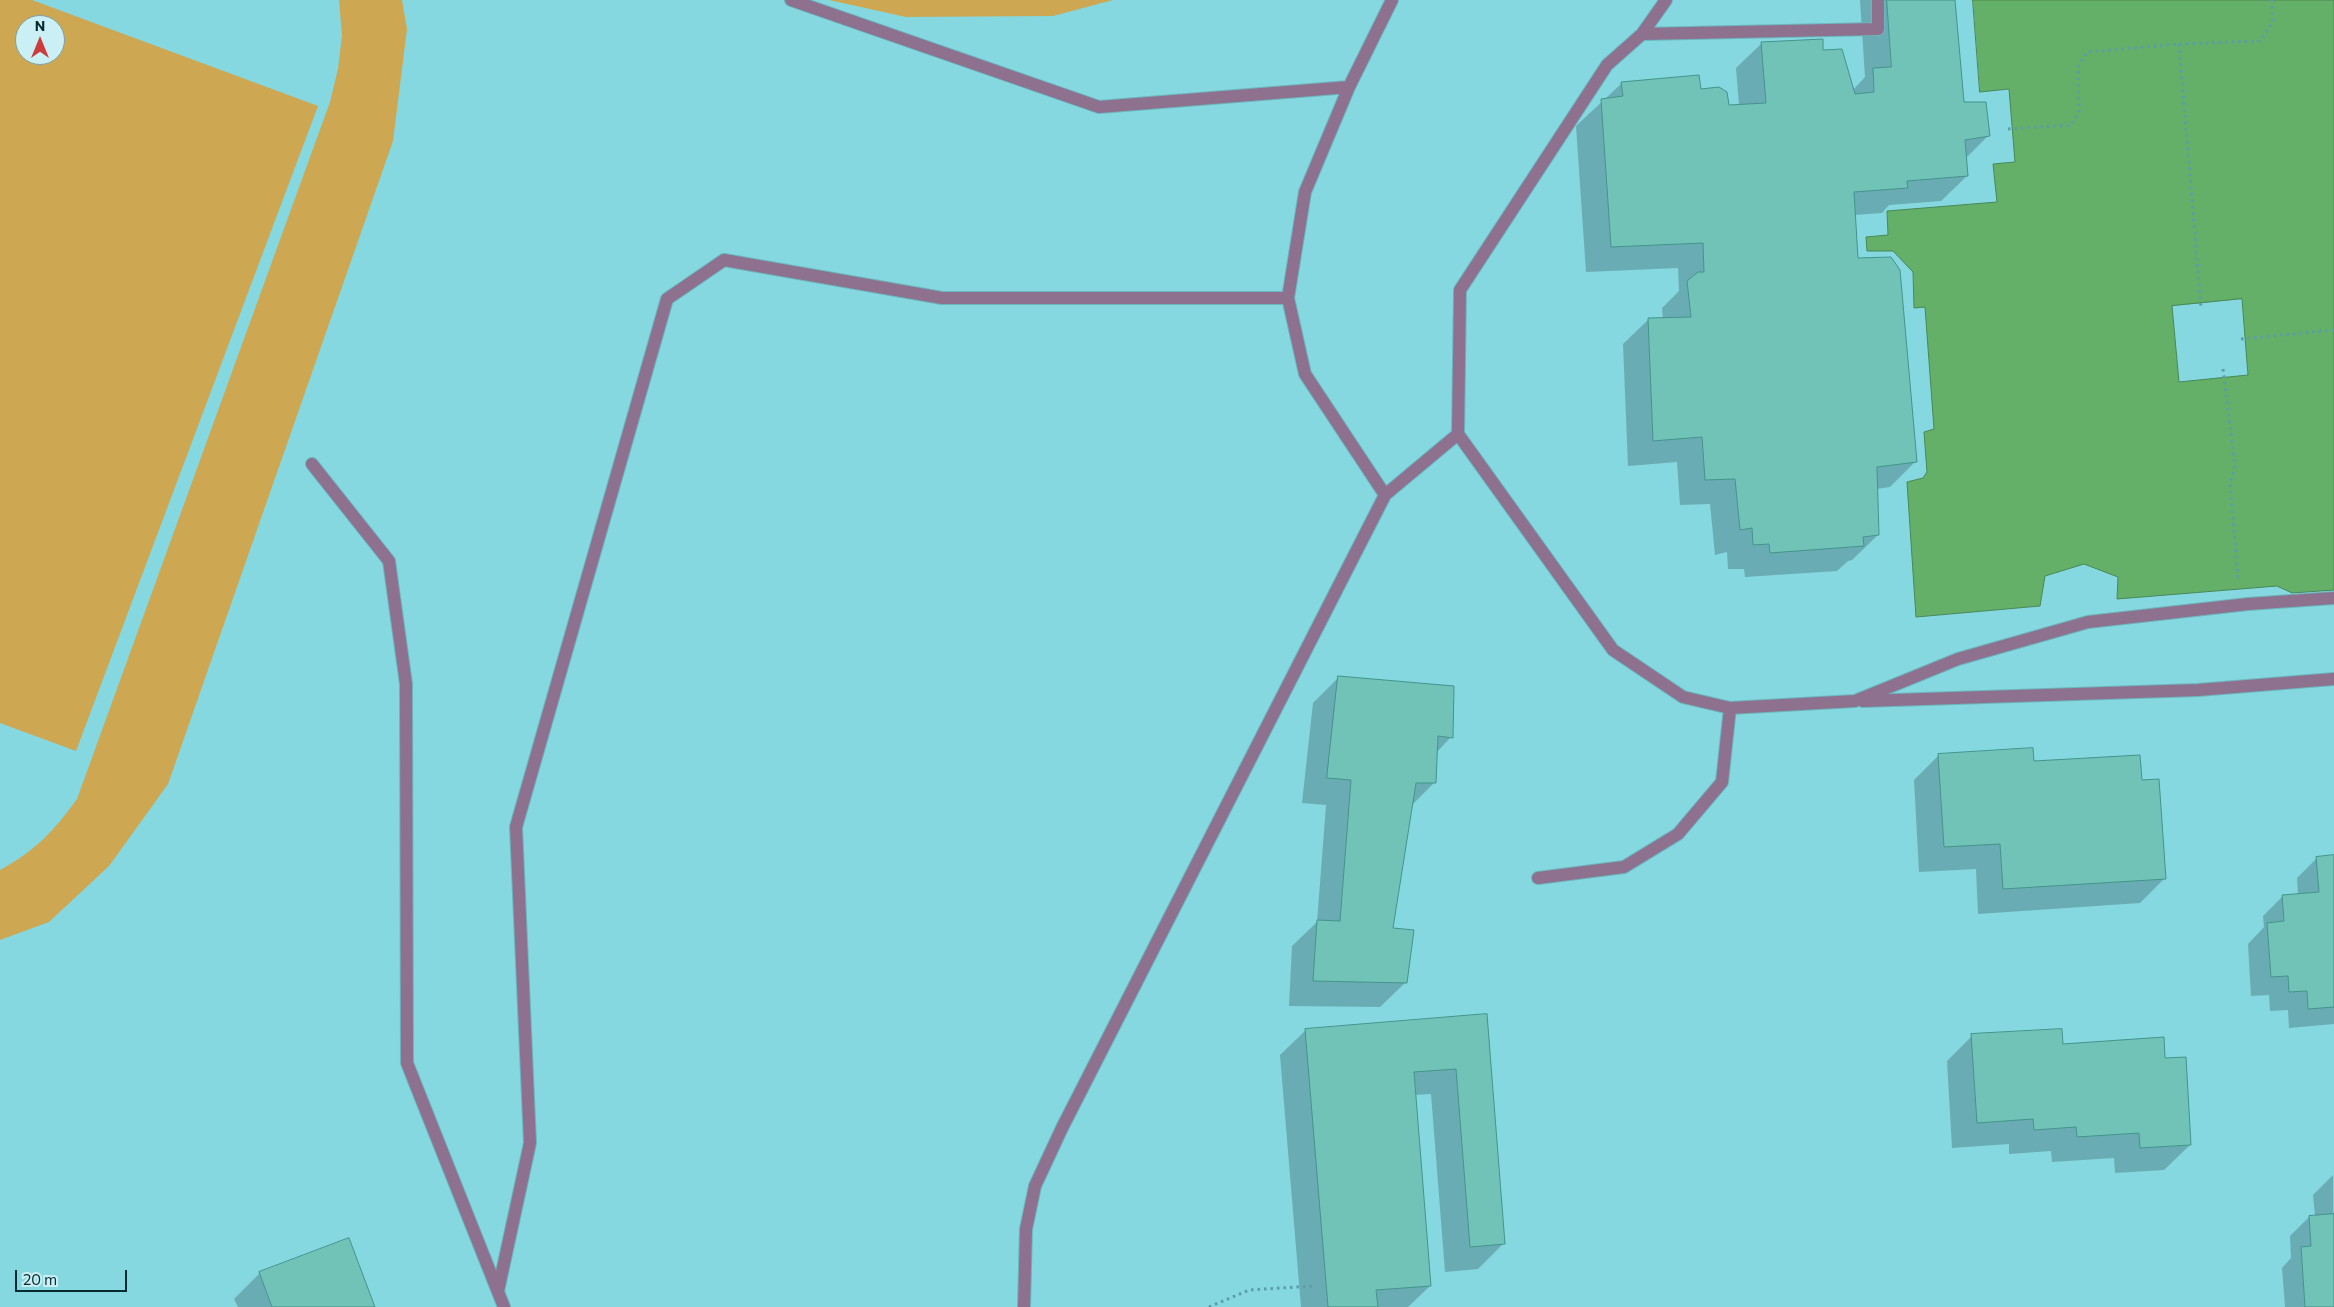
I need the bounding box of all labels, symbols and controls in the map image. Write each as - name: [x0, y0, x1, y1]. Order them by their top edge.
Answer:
- north arrow: [15, 15, 65, 65]
- text: N: [35, 17, 45, 34]
- scale bar: [18, 1260, 130, 1292]
- text: 20 m: [23, 1270, 57, 1288]

